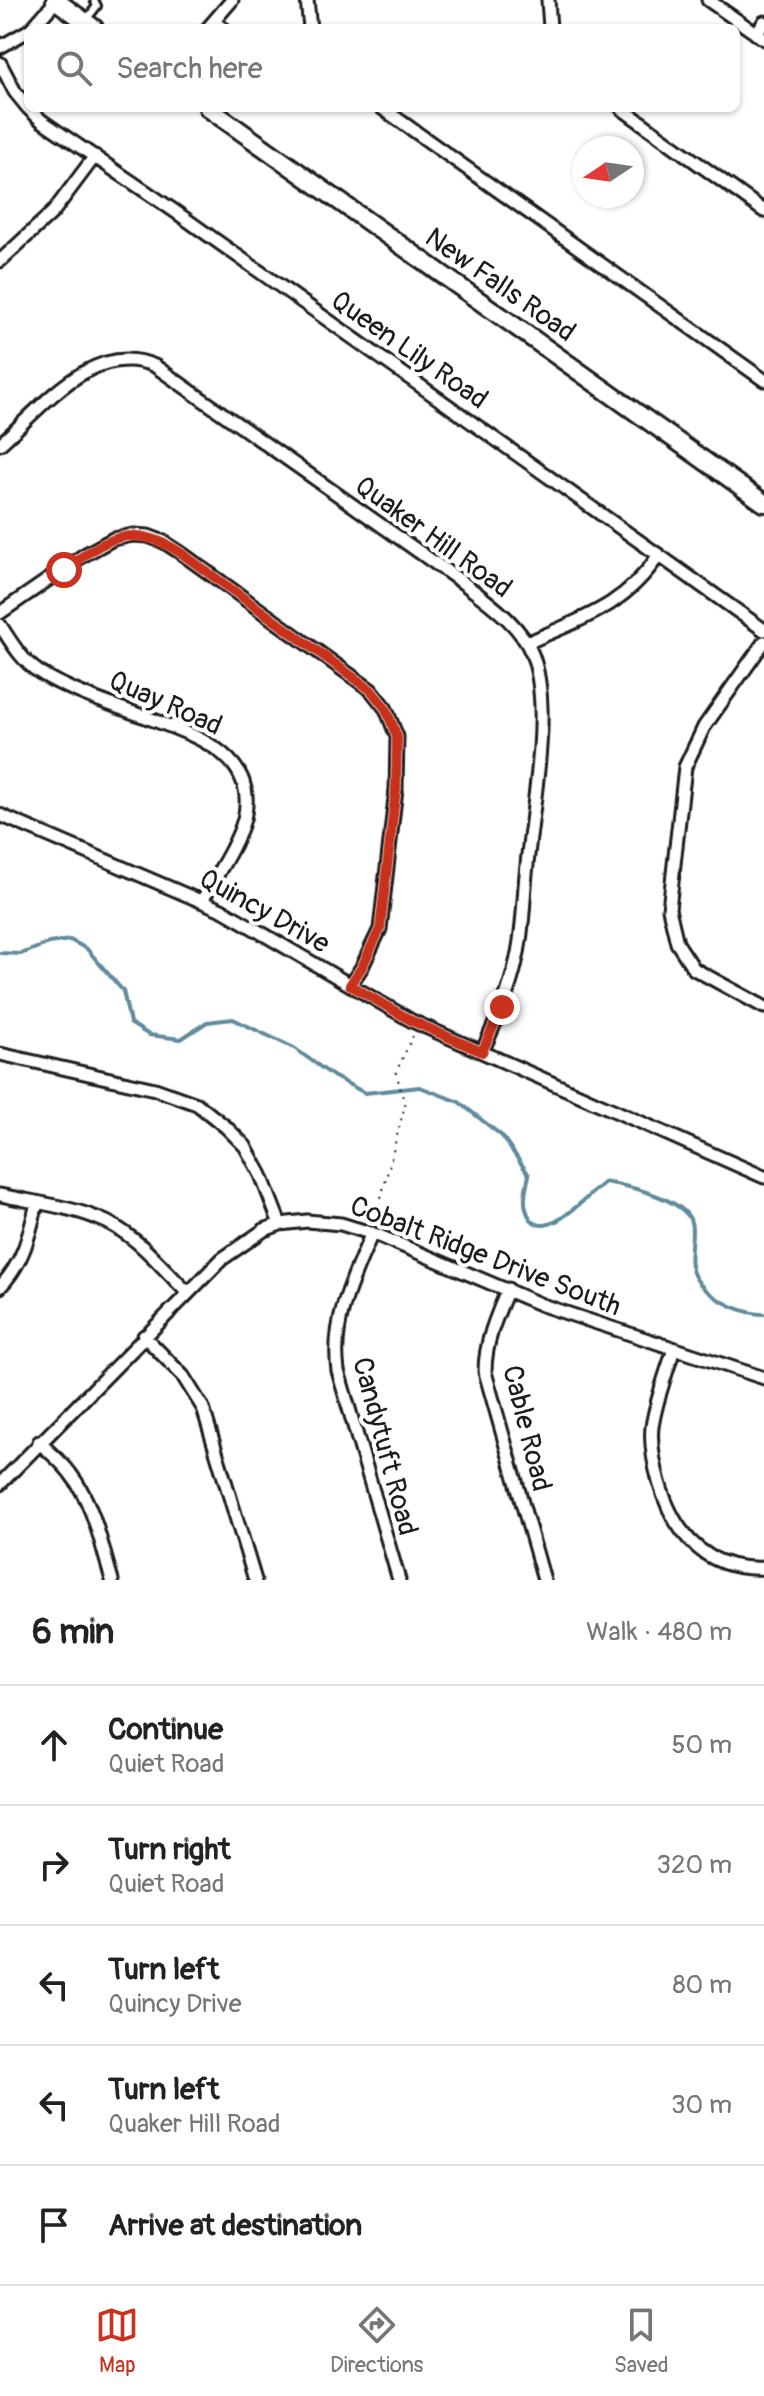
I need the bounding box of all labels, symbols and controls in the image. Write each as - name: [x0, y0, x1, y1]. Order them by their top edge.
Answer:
- search box: [24, 24, 740, 112]
- icon: search: [52, 46, 96, 90]
- text: Search here: [116, 50, 263, 87]
- north arrow: [572, 136, 644, 208]
- street label: New Falls Road: [418, 220, 582, 350]
- street label: Queen Lily Road: [324, 283, 494, 417]
- street label: Quaker Hill Road: [348, 468, 519, 606]
- route start: [46, 552, 82, 588]
- street label: Quay Road: [103, 663, 227, 744]
- street label: Quincy Drive: [193, 861, 336, 962]
- route end: [484, 989, 520, 1025]
- street label: Cobalt Ridge Drive South: [345, 1189, 626, 1324]
- street label: Candytuft Road: [344, 1353, 425, 1539]
- street label: Cable Road: [494, 1362, 559, 1495]
- text: 6 min: [32, 1611, 114, 1654]
- text: Walk · 480 m: [586, 1616, 732, 1648]
- text: Continue: [108, 1711, 223, 1748]
- icon: ahead: [32, 1723, 76, 1767]
- text: 50 m: [671, 1729, 732, 1761]
- text: Quiet Road: [108, 1748, 224, 1780]
- text: Turn right: [108, 1831, 231, 1868]
- icon: right: [32, 1843, 76, 1887]
- text: 320 m: [656, 1849, 732, 1881]
- text: Quiet Road: [108, 1868, 224, 1900]
- text: Turn left: [108, 1951, 219, 1988]
- icon: left: [32, 1963, 76, 2007]
- text: 80 m: [672, 1969, 732, 2001]
- text: Quincy Drive: [108, 1988, 242, 2020]
- text: Turn left: [108, 2071, 219, 2108]
- icon: left: [32, 2083, 76, 2127]
- text: 30 m: [671, 2089, 732, 2121]
- text: Quaker Hill Road: [108, 2108, 281, 2140]
- icon: arrive: [32, 2203, 76, 2247]
- text: Arrive at destination: [108, 2207, 362, 2244]
- tab: Map: [95, 2303, 139, 2379]
- tab: Directions: [330, 2303, 423, 2379]
- tab: Saved: [614, 2303, 669, 2379]

